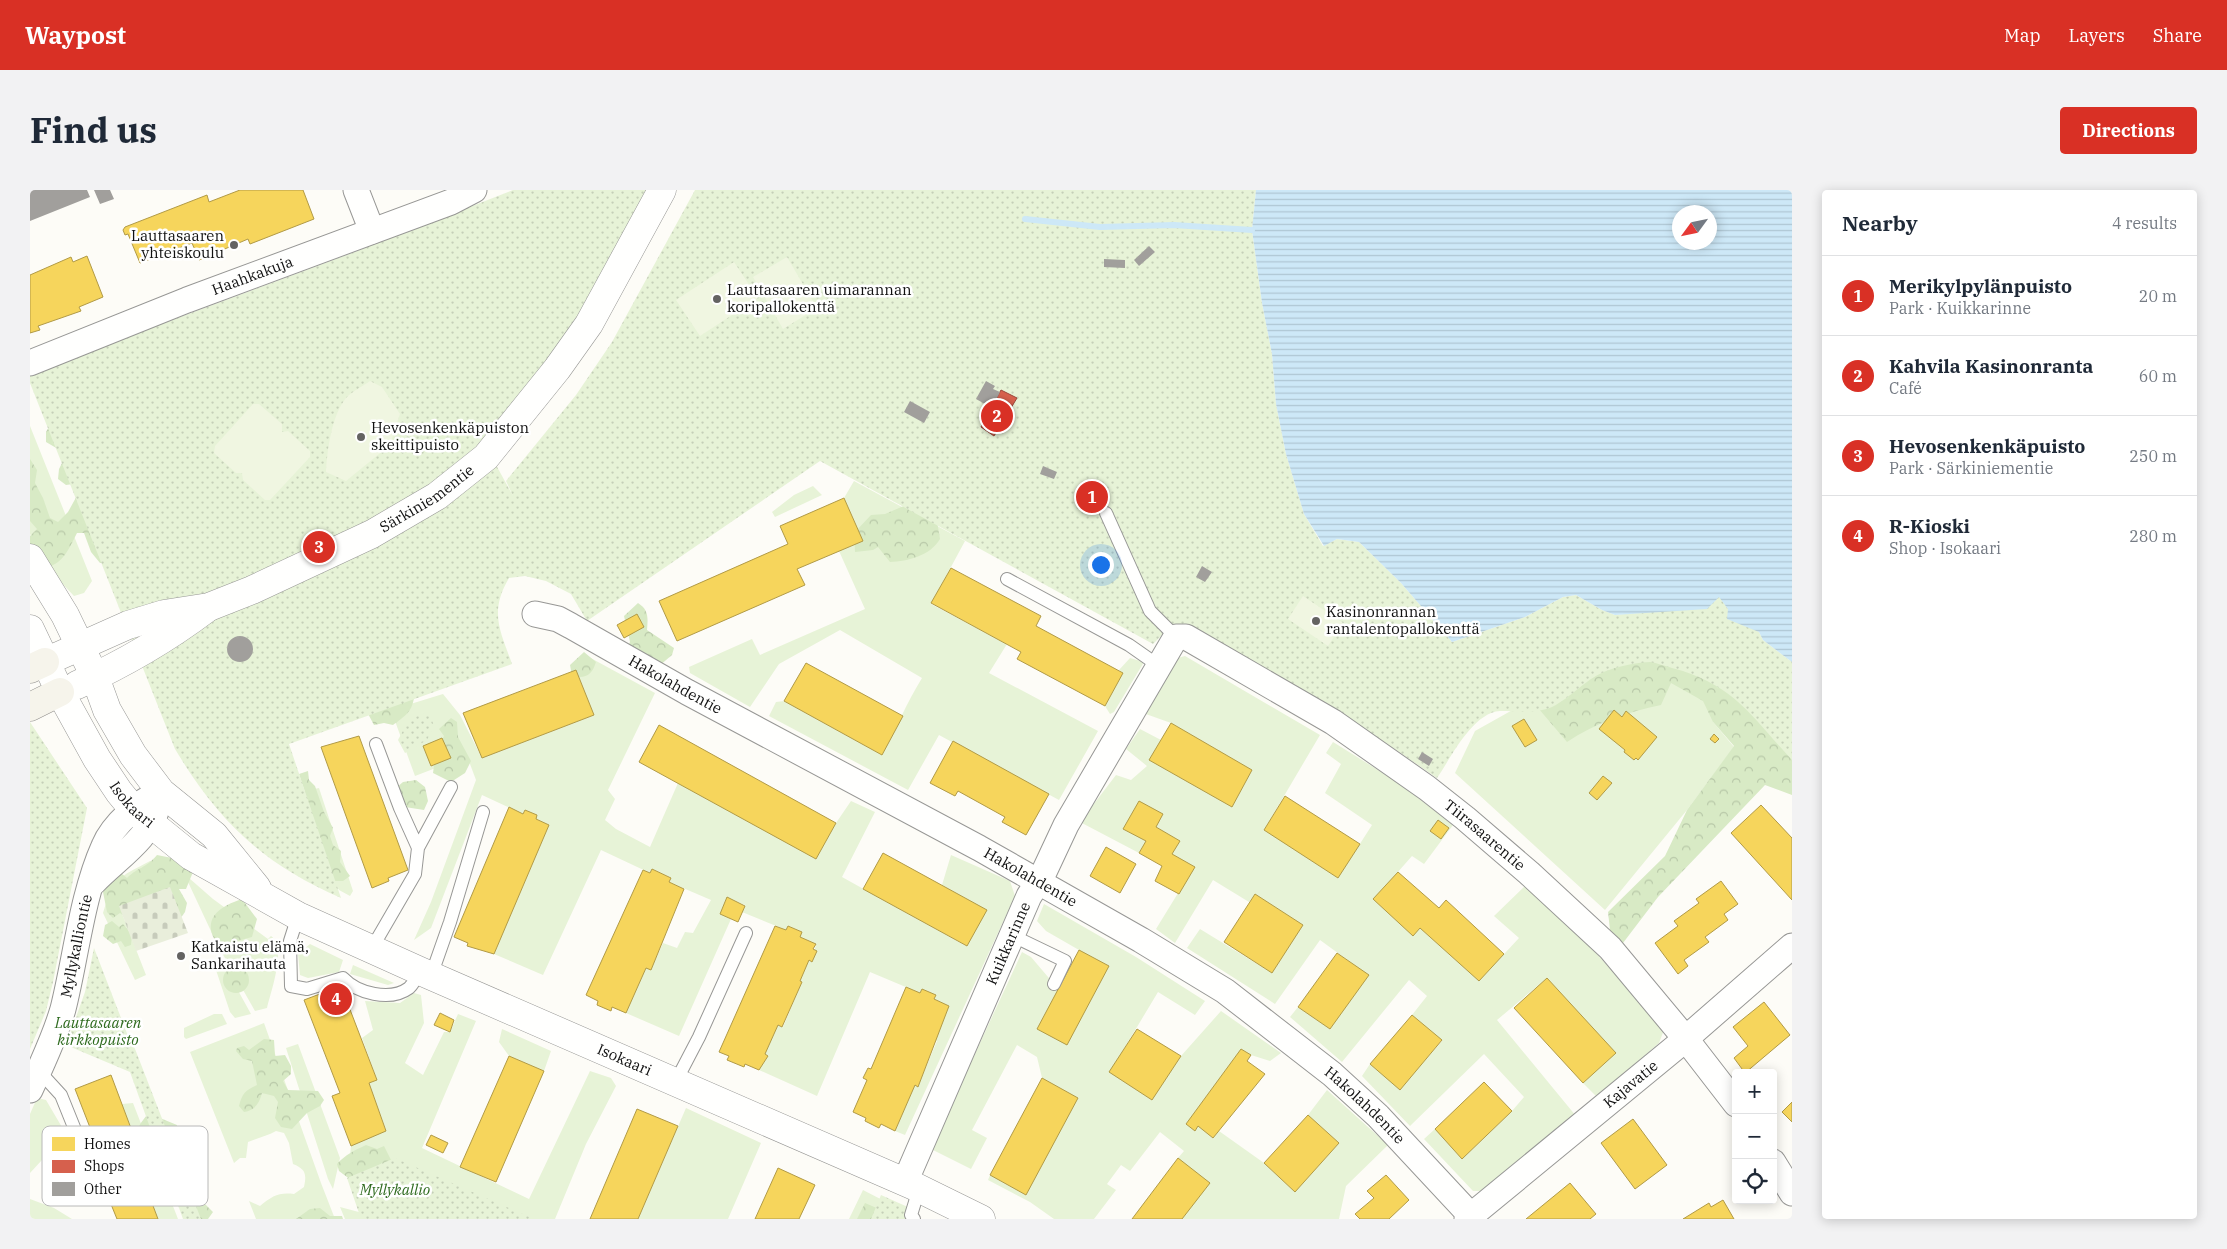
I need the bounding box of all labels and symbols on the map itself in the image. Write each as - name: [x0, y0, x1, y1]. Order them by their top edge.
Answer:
- north arrow: [1672, 205, 1717, 250]
- place label: Lauttasaaren yhteiskoulu: [131, 226, 224, 262]
- marker: Lauttasaaren yhteiskoulu: [228, 239, 240, 251]
- street label: Haahkakuja: [209, 251, 296, 299]
- place label: Lauttasaaren uimarannan koripallokenttä: [727, 280, 912, 316]
- marker: Lauttasaaren uimarannan koripallokenttä: [711, 293, 723, 305]
- pin: 2: [981, 397, 1013, 435]
- place label: Hevosenkenkäpuiston skeittipuisto: [371, 418, 529, 454]
- marker: Hevosenkenkäpuiston skeittipuisto: [355, 431, 367, 443]
- street label: Särkiniementie: [376, 460, 478, 536]
- pin: 1: [1076, 478, 1108, 516]
- pin: 3: [303, 528, 335, 566]
- your location: [1088, 552, 1114, 578]
- place label: Kasinonrannan rantalentopallokenttä: [1326, 602, 1480, 638]
- marker: Kasinonrannan rantalentopallokenttä: [1310, 615, 1322, 627]
- street label: Hakolahdentie: [625, 651, 725, 718]
- street label: Isokaari: [106, 778, 159, 832]
- street label: Tiirasaarentie: [1441, 795, 1529, 875]
- street label: Hakolahdentie: [981, 843, 1081, 911]
- street label: Myllykalliontie: [56, 892, 96, 999]
- street label: Kuikkarinne: [982, 899, 1034, 988]
- place label: Katkaistu elämä, Sankarihauta: [191, 937, 309, 973]
- marker: Katkaistu elämä, Sankarihauta: [175, 950, 187, 962]
- pin: 4: [320, 980, 352, 1018]
- park label: Lauttasaaren kirkkopuisto: [54, 1013, 142, 1049]
- street label: Isokaari: [594, 1039, 655, 1080]
- street label: Kajavatie: [1599, 1056, 1662, 1112]
- street label: Hakolahdentie: [1321, 1062, 1409, 1148]
- legend: [42, 1126, 208, 1206]
- text: Homes: [84, 1135, 131, 1153]
- text: Shops: [84, 1157, 124, 1175]
- text: Other: [84, 1180, 122, 1198]
- park label: Myllykallio: [359, 1180, 430, 1199]

